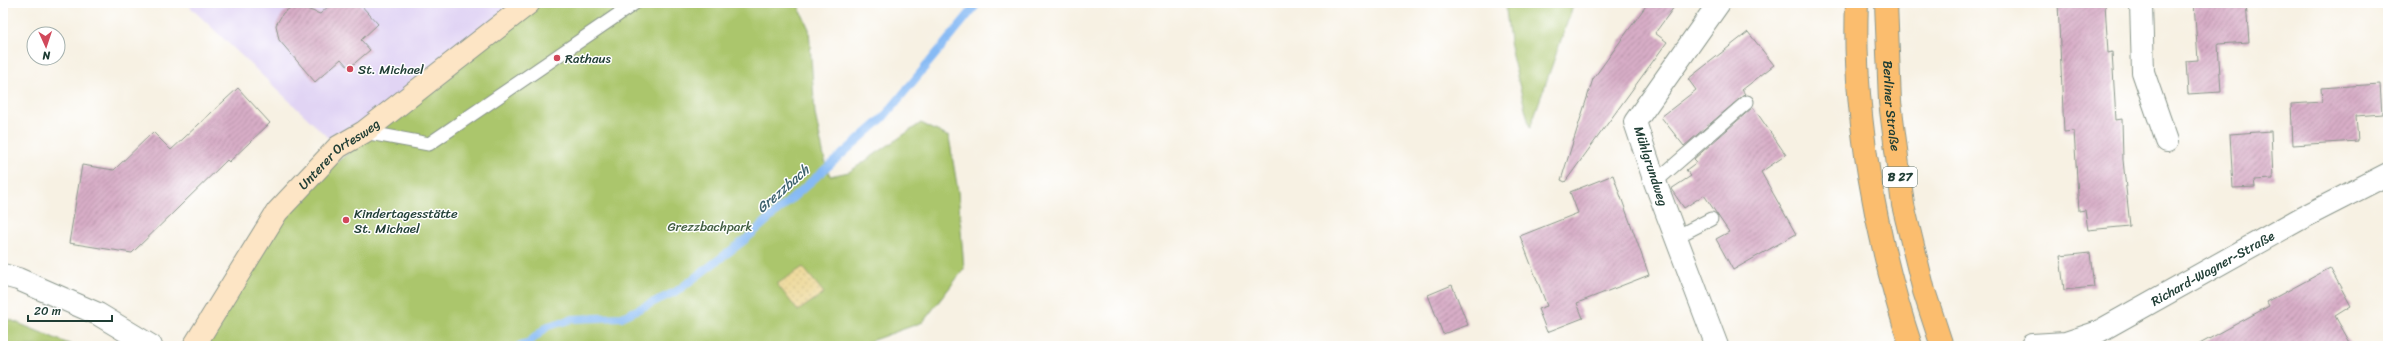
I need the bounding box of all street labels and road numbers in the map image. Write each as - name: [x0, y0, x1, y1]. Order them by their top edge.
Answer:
- street label: Berliner Straße: [1877, 60, 1908, 153]
- street label: Unterer Ortesweg: [292, 112, 385, 195]
- street label: Mühlgrundweg: [1627, 123, 1675, 209]
- road number: B 27: [1883, 167, 1917, 187]
- street label: Richard-Wagner-Straße: [2146, 224, 2279, 312]

